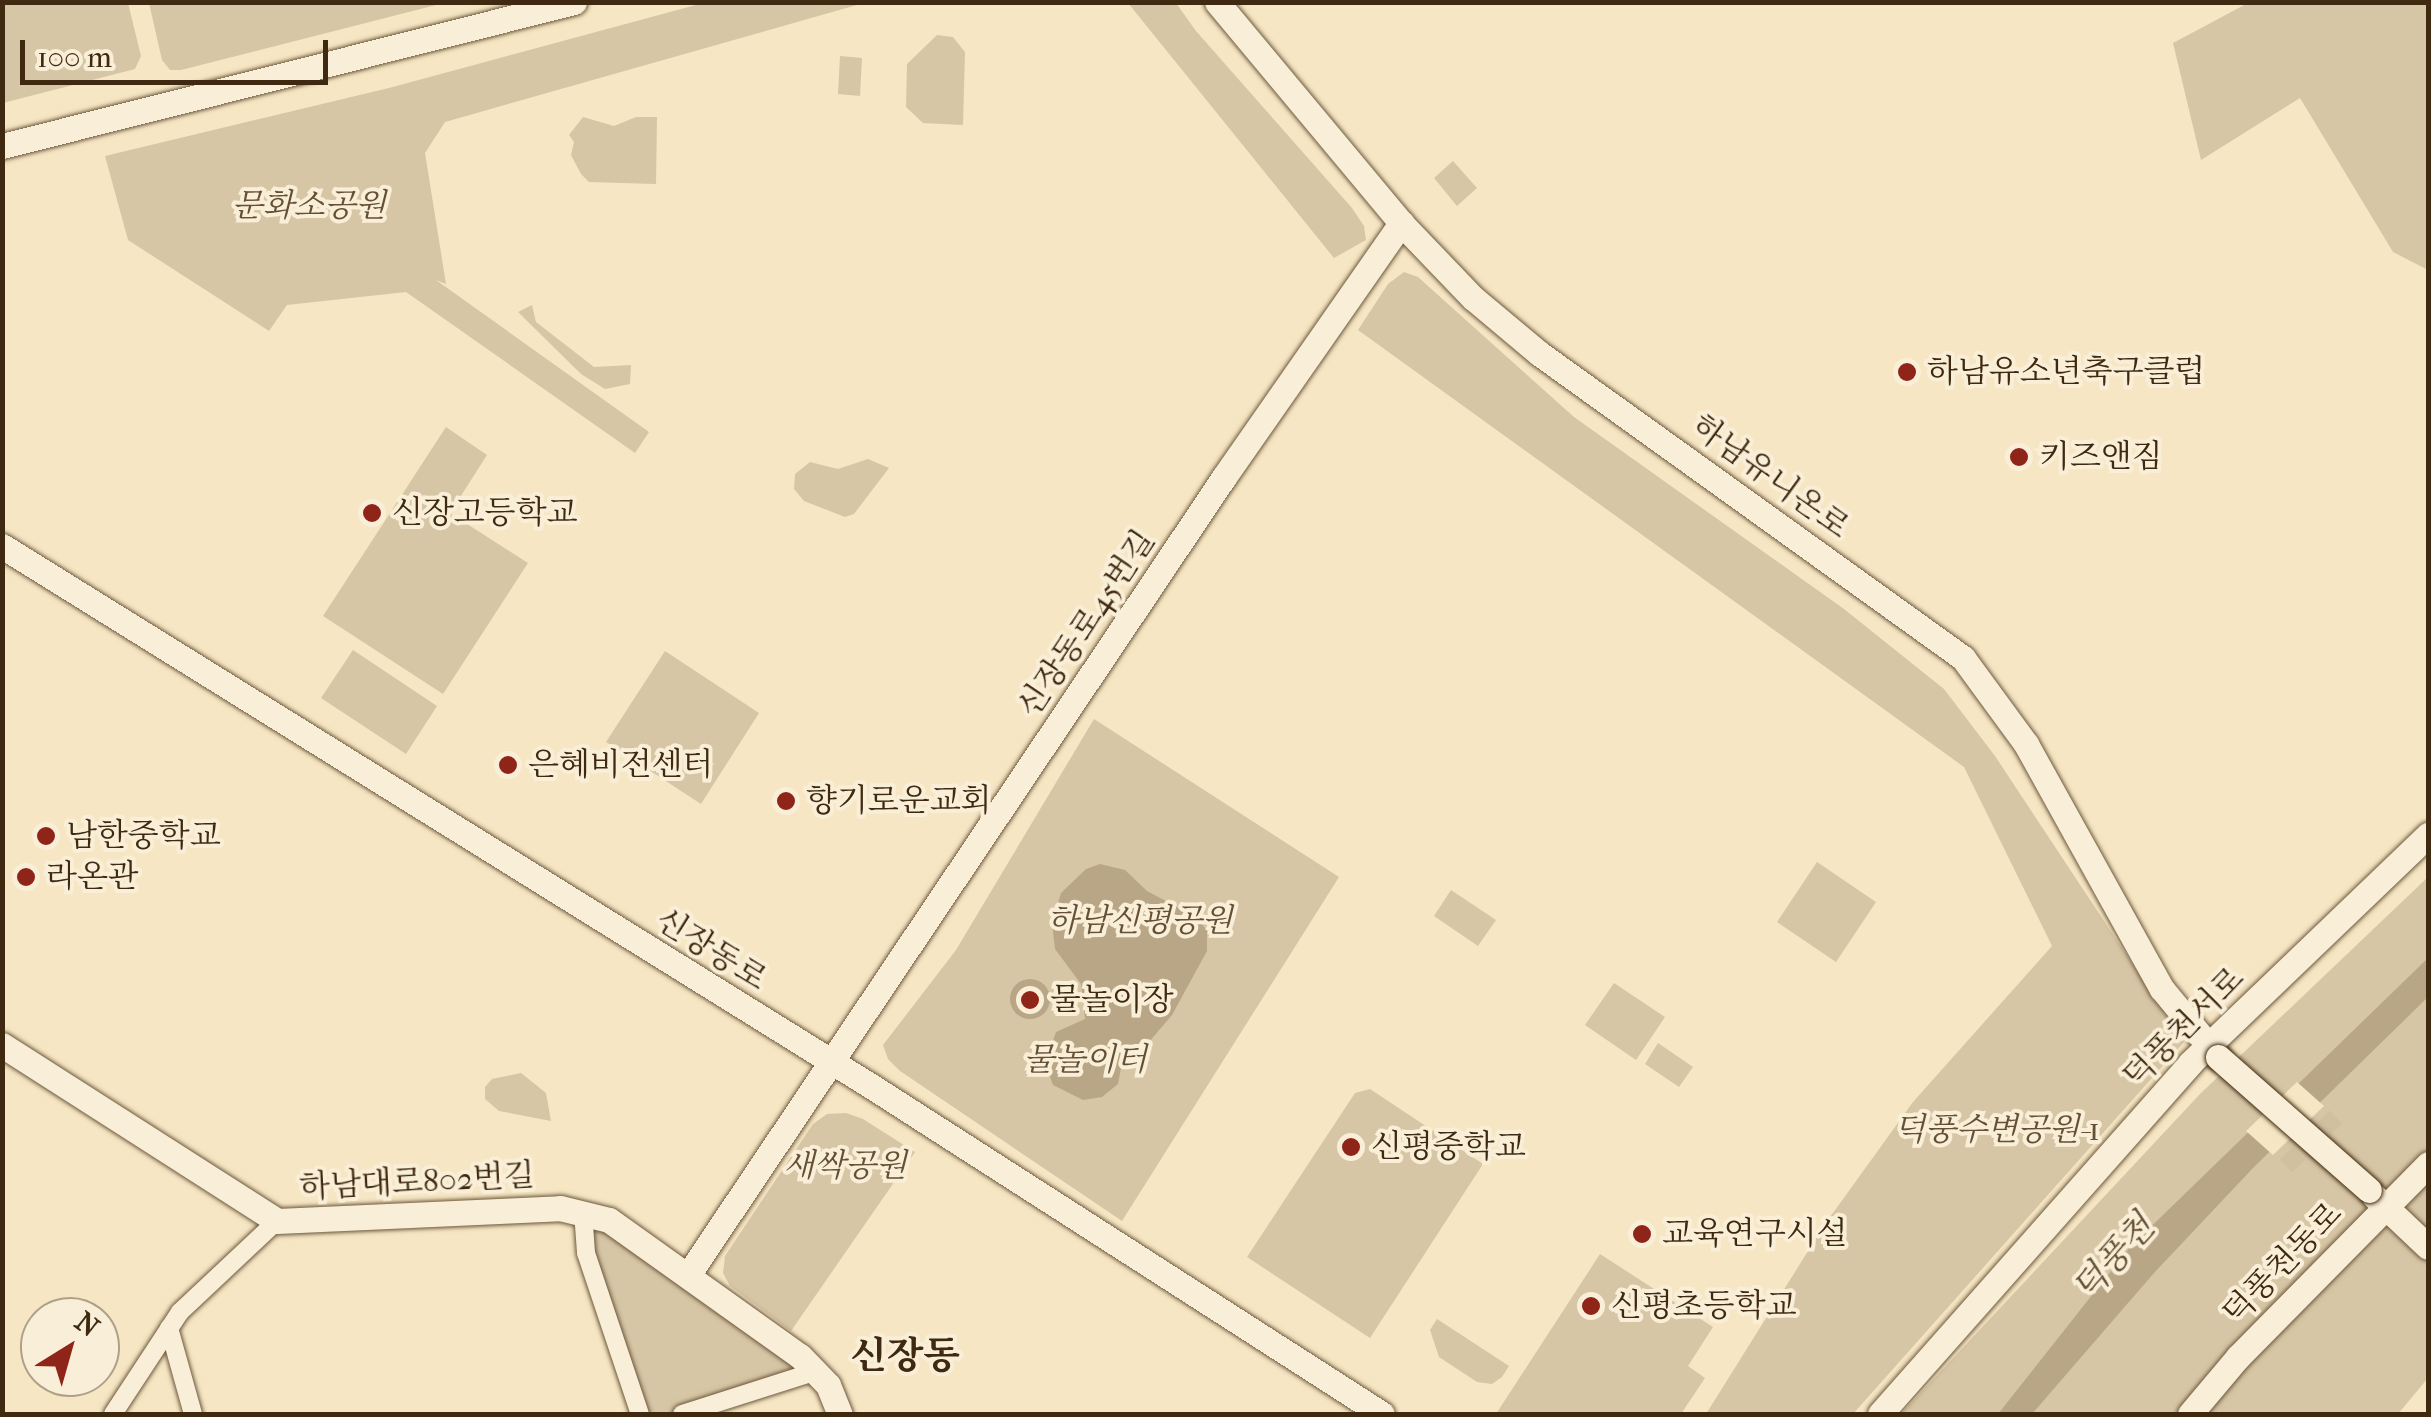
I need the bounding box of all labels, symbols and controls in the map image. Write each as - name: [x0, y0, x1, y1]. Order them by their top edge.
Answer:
- scale bar: [25, 20, 332, 82]
- text: 100 m: [37, 40, 112, 75]
- park label: 문화소공원: [232, 187, 386, 225]
- place label: 하남유소년축구클럽: [1927, 353, 2205, 391]
- marker: 하남유소년축구클럽: [1896, 361, 1918, 383]
- street label: 하남유니온로: [1684, 407, 1856, 547]
- place label: 키즈앤짐: [2039, 438, 2163, 476]
- marker: 키즈앤짐: [2008, 446, 2030, 468]
- place label: 신장고등학교: [392, 494, 577, 532]
- marker: 신장고등학교: [361, 502, 383, 524]
- street label: 신장동로45번길: [1010, 523, 1164, 725]
- place label: 은혜비전센터: [528, 746, 713, 784]
- marker: 은혜비전센터: [497, 754, 519, 776]
- place label: 향기로운교회: [806, 782, 991, 820]
- marker: 향기로운교회: [775, 790, 797, 812]
- place label: 남한중학교: [66, 817, 221, 855]
- marker: 남한중학교: [35, 825, 57, 847]
- place label: 라온관: [46, 858, 139, 896]
- marker: 라온관: [15, 866, 37, 888]
- street label: 신장동로: [648, 901, 774, 999]
- park label: 하남신평공원: [1047, 902, 1233, 940]
- street label: 덕풍천서로: [2116, 960, 2252, 1096]
- place label: 물놀이장: [1050, 981, 1174, 1019]
- marker: 물놀이장: [1019, 989, 1041, 1011]
- park label: 물놀이터: [1023, 1041, 1147, 1079]
- park label: 덕풍수변공원-1: [1894, 1111, 2100, 1149]
- place label: 신평중학교: [1371, 1128, 1526, 1166]
- marker: 신평중학교: [1340, 1136, 1362, 1158]
- park label: 새싹공원: [783, 1147, 907, 1185]
- street label: 하남대로802번길: [298, 1157, 536, 1207]
- street label: 덕풍천동로: [2216, 1195, 2350, 1333]
- water label: 덕풍천: [2064, 1206, 2164, 1310]
- place label: 교육연구시설: [1662, 1215, 1847, 1253]
- marker: 교육연구시설: [1631, 1223, 1653, 1245]
- place label: 신평초등학교: [1611, 1287, 1796, 1325]
- marker: 신평초등학교: [1580, 1295, 1602, 1317]
- north arrow: [20, 1297, 120, 1397]
- text: N: [69, 1305, 106, 1344]
- district label: 신장동: [850, 1333, 960, 1379]

